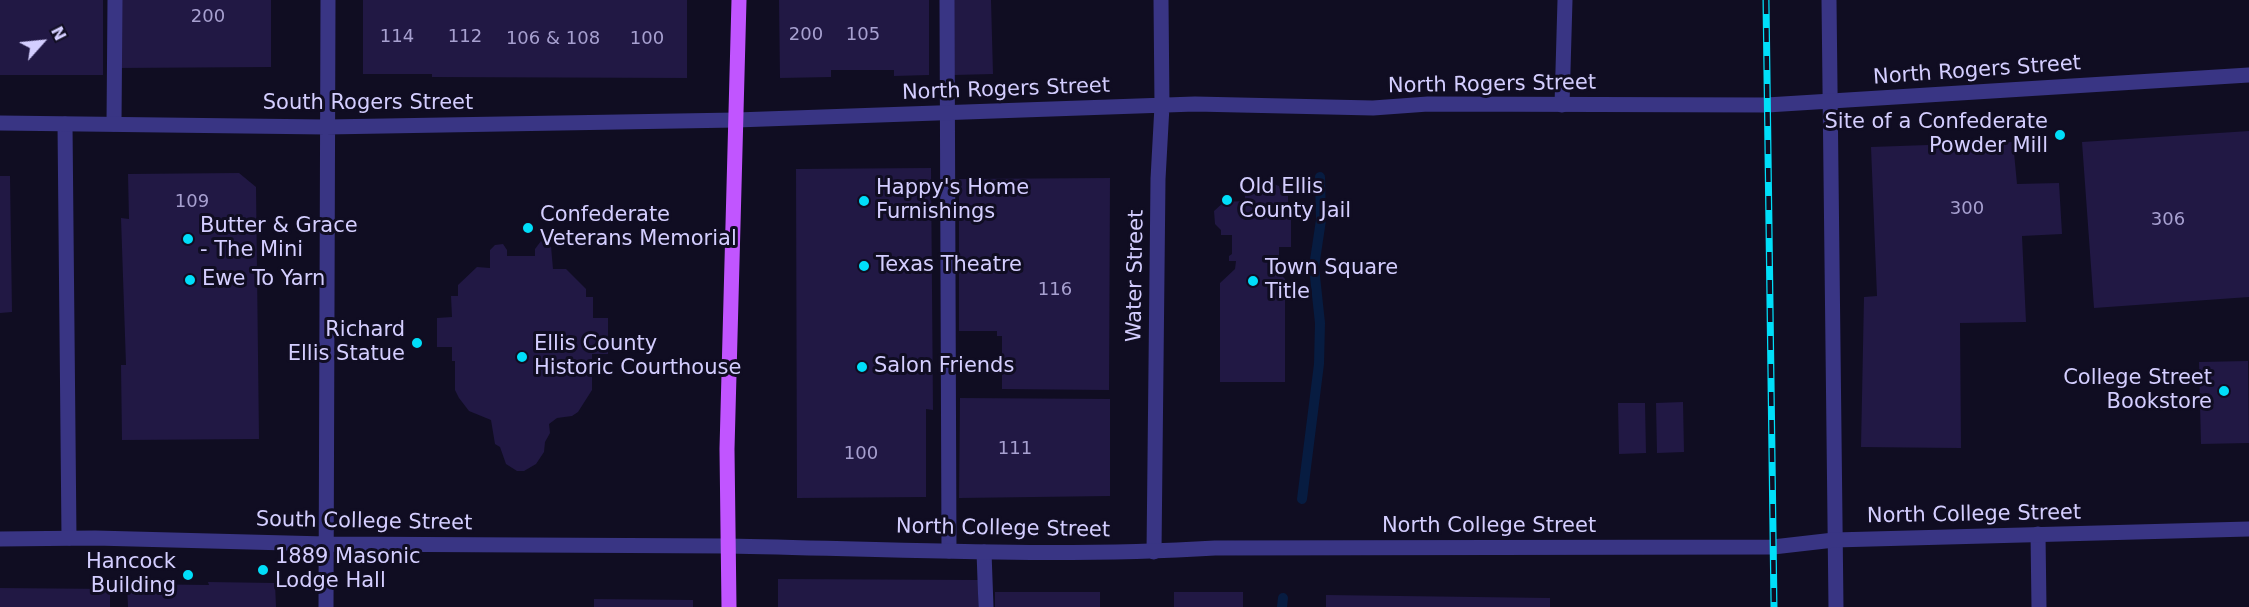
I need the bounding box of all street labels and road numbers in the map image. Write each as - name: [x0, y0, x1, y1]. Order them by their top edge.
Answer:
- street label: North Rogers Street: [1872, 51, 2082, 91]
- street label: North Rogers Street: [1388, 71, 1596, 99]
- street label: North Rogers Street: [902, 74, 1110, 106]
- street label: South Rogers Street: [263, 91, 473, 117]
- street label: Water Street: [1122, 210, 1150, 342]
- street label: North College Street: [1867, 501, 2081, 529]
- street label: South College Street: [256, 508, 472, 536]
- street label: North College Street: [1382, 514, 1596, 540]
- street label: North College Street: [896, 515, 1110, 543]

